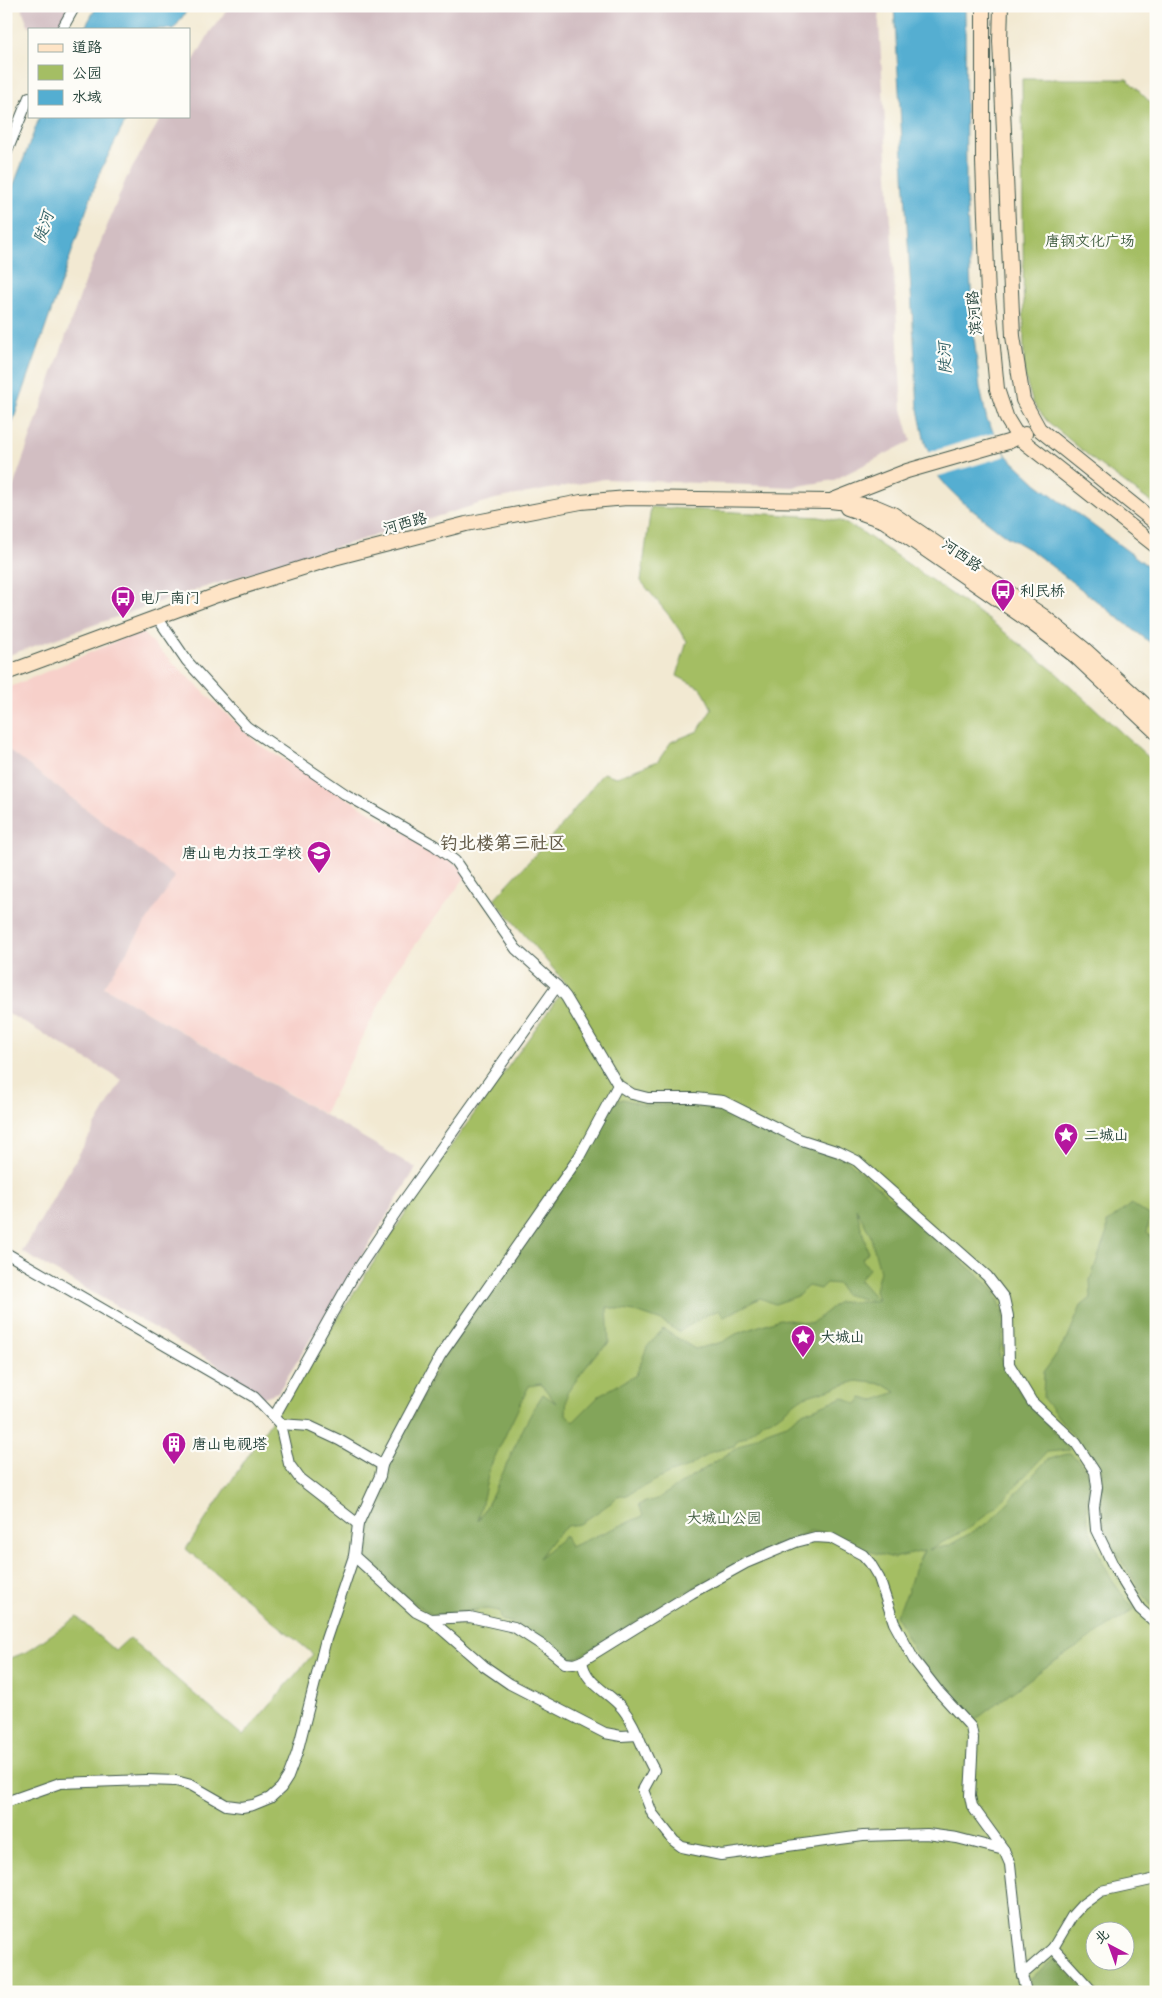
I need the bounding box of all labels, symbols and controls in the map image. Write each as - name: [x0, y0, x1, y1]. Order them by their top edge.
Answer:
- legend: [28, 28, 190, 118]
- text: 道路: [72, 36, 102, 57]
- text: 公园: [72, 62, 102, 83]
- text: 水域: [72, 86, 102, 107]
- water label: 陡河: [28, 206, 59, 246]
- park label: 唐钢文化广场: [1045, 230, 1135, 251]
- street label: 滨河路: [961, 290, 986, 336]
- water label: 陡河: [932, 338, 956, 375]
- street label: 河西路: [380, 507, 429, 538]
- street label: 河西路: [938, 533, 987, 576]
- bus stop icon: 利民桥: [990, 578, 1016, 612]
- place label: 利民桥: [1020, 580, 1065, 601]
- bus stop icon: 电厂南门: [110, 585, 136, 619]
- place label: 电厂南门: [140, 587, 200, 608]
- district label: 钓北楼第三社区: [440, 830, 566, 855]
- school or university icon: 唐山电力技工学校: [306, 840, 332, 874]
- place label: 唐山电力技工学校: [182, 842, 302, 863]
- place icon: 二城山: [1053, 1122, 1079, 1156]
- place label: 二城山: [1084, 1124, 1129, 1145]
- place icon: 大城山: [790, 1324, 816, 1358]
- place label: 大城山: [820, 1326, 865, 1347]
- building icon: 唐山电视塔: [161, 1431, 187, 1465]
- place label: 唐山电视塔: [192, 1433, 267, 1454]
- park label: 大城山公园: [686, 1507, 762, 1528]
- north arrow: [1084, 1920, 1134, 1970]
- text: 北: [1090, 1924, 1113, 1948]

